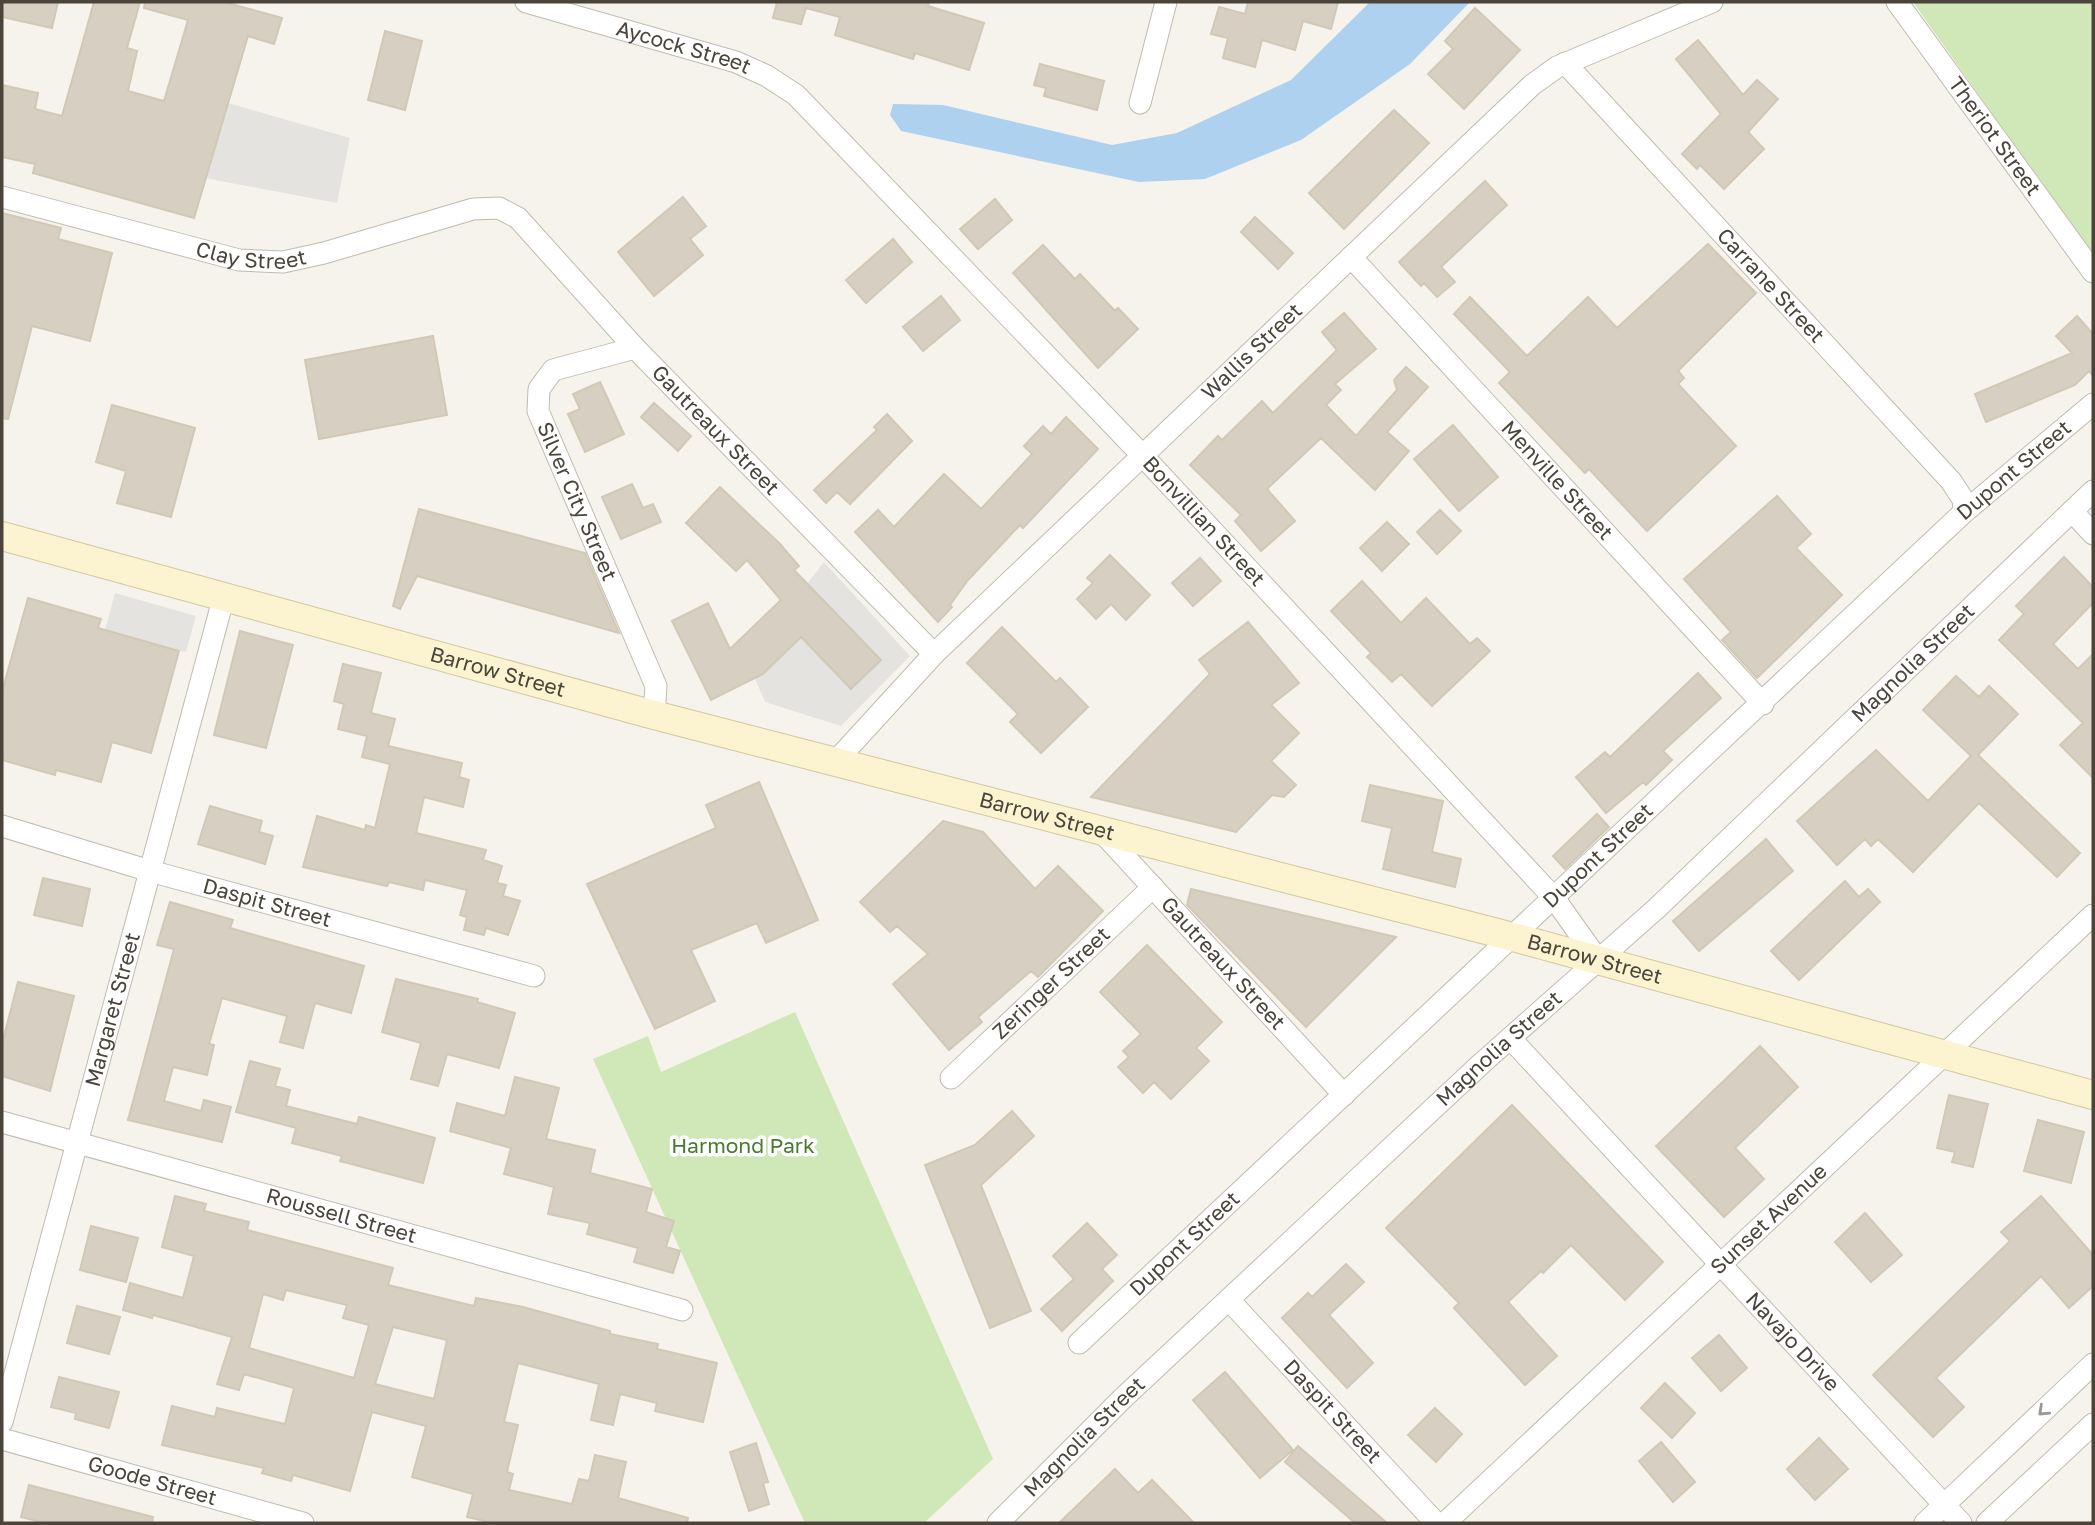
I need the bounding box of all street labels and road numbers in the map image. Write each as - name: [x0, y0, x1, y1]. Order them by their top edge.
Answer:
- street label: Aycock Street: [614, 14, 756, 79]
- street label: Theriot Street: [1944, 71, 2047, 200]
- street label: Carrane Street: [1712, 222, 1831, 348]
- street label: Clay Street: [193, 235, 309, 274]
- street label: Wallis Street: [1196, 297, 1307, 405]
- street label: Gautreaux Street: [647, 359, 785, 500]
- street label: Dupont Street: [1951, 414, 2076, 525]
- street label: Menville Street: [1496, 415, 1619, 545]
- street label: Silver City Street: [532, 418, 623, 585]
- street label: Bonvillian Street: [1138, 450, 1271, 591]
- street label: Magnolia Street: [1846, 598, 1979, 727]
- street label: Barrow Street: [427, 640, 568, 702]
- street label: Barrow Street: [977, 786, 1118, 846]
- street label: Dupont Street: [1537, 797, 1658, 913]
- street label: Daspit Street: [200, 872, 334, 932]
- street label: Gautreaux Street: [1156, 891, 1291, 1035]
- street label: Zeringer Street: [986, 921, 1115, 1044]
- street label: Barrow Street: [1524, 927, 1665, 989]
- street label: Margaret Street: [79, 929, 145, 1089]
- street label: Magnolia Street: [1430, 985, 1566, 1111]
- street label: Sunset Avenue: [1704, 1158, 1832, 1279]
- street label: Roussell Street: [263, 1182, 420, 1248]
- street label: Dupont Street: [1124, 1185, 1245, 1301]
- street label: Navajo Drive: [1741, 1286, 1846, 1396]
- street label: Daspit Street: [1279, 1353, 1388, 1468]
- street label: Magnolia Street: [1018, 1371, 1150, 1502]
- street label: Goode Street: [85, 1450, 220, 1510]

